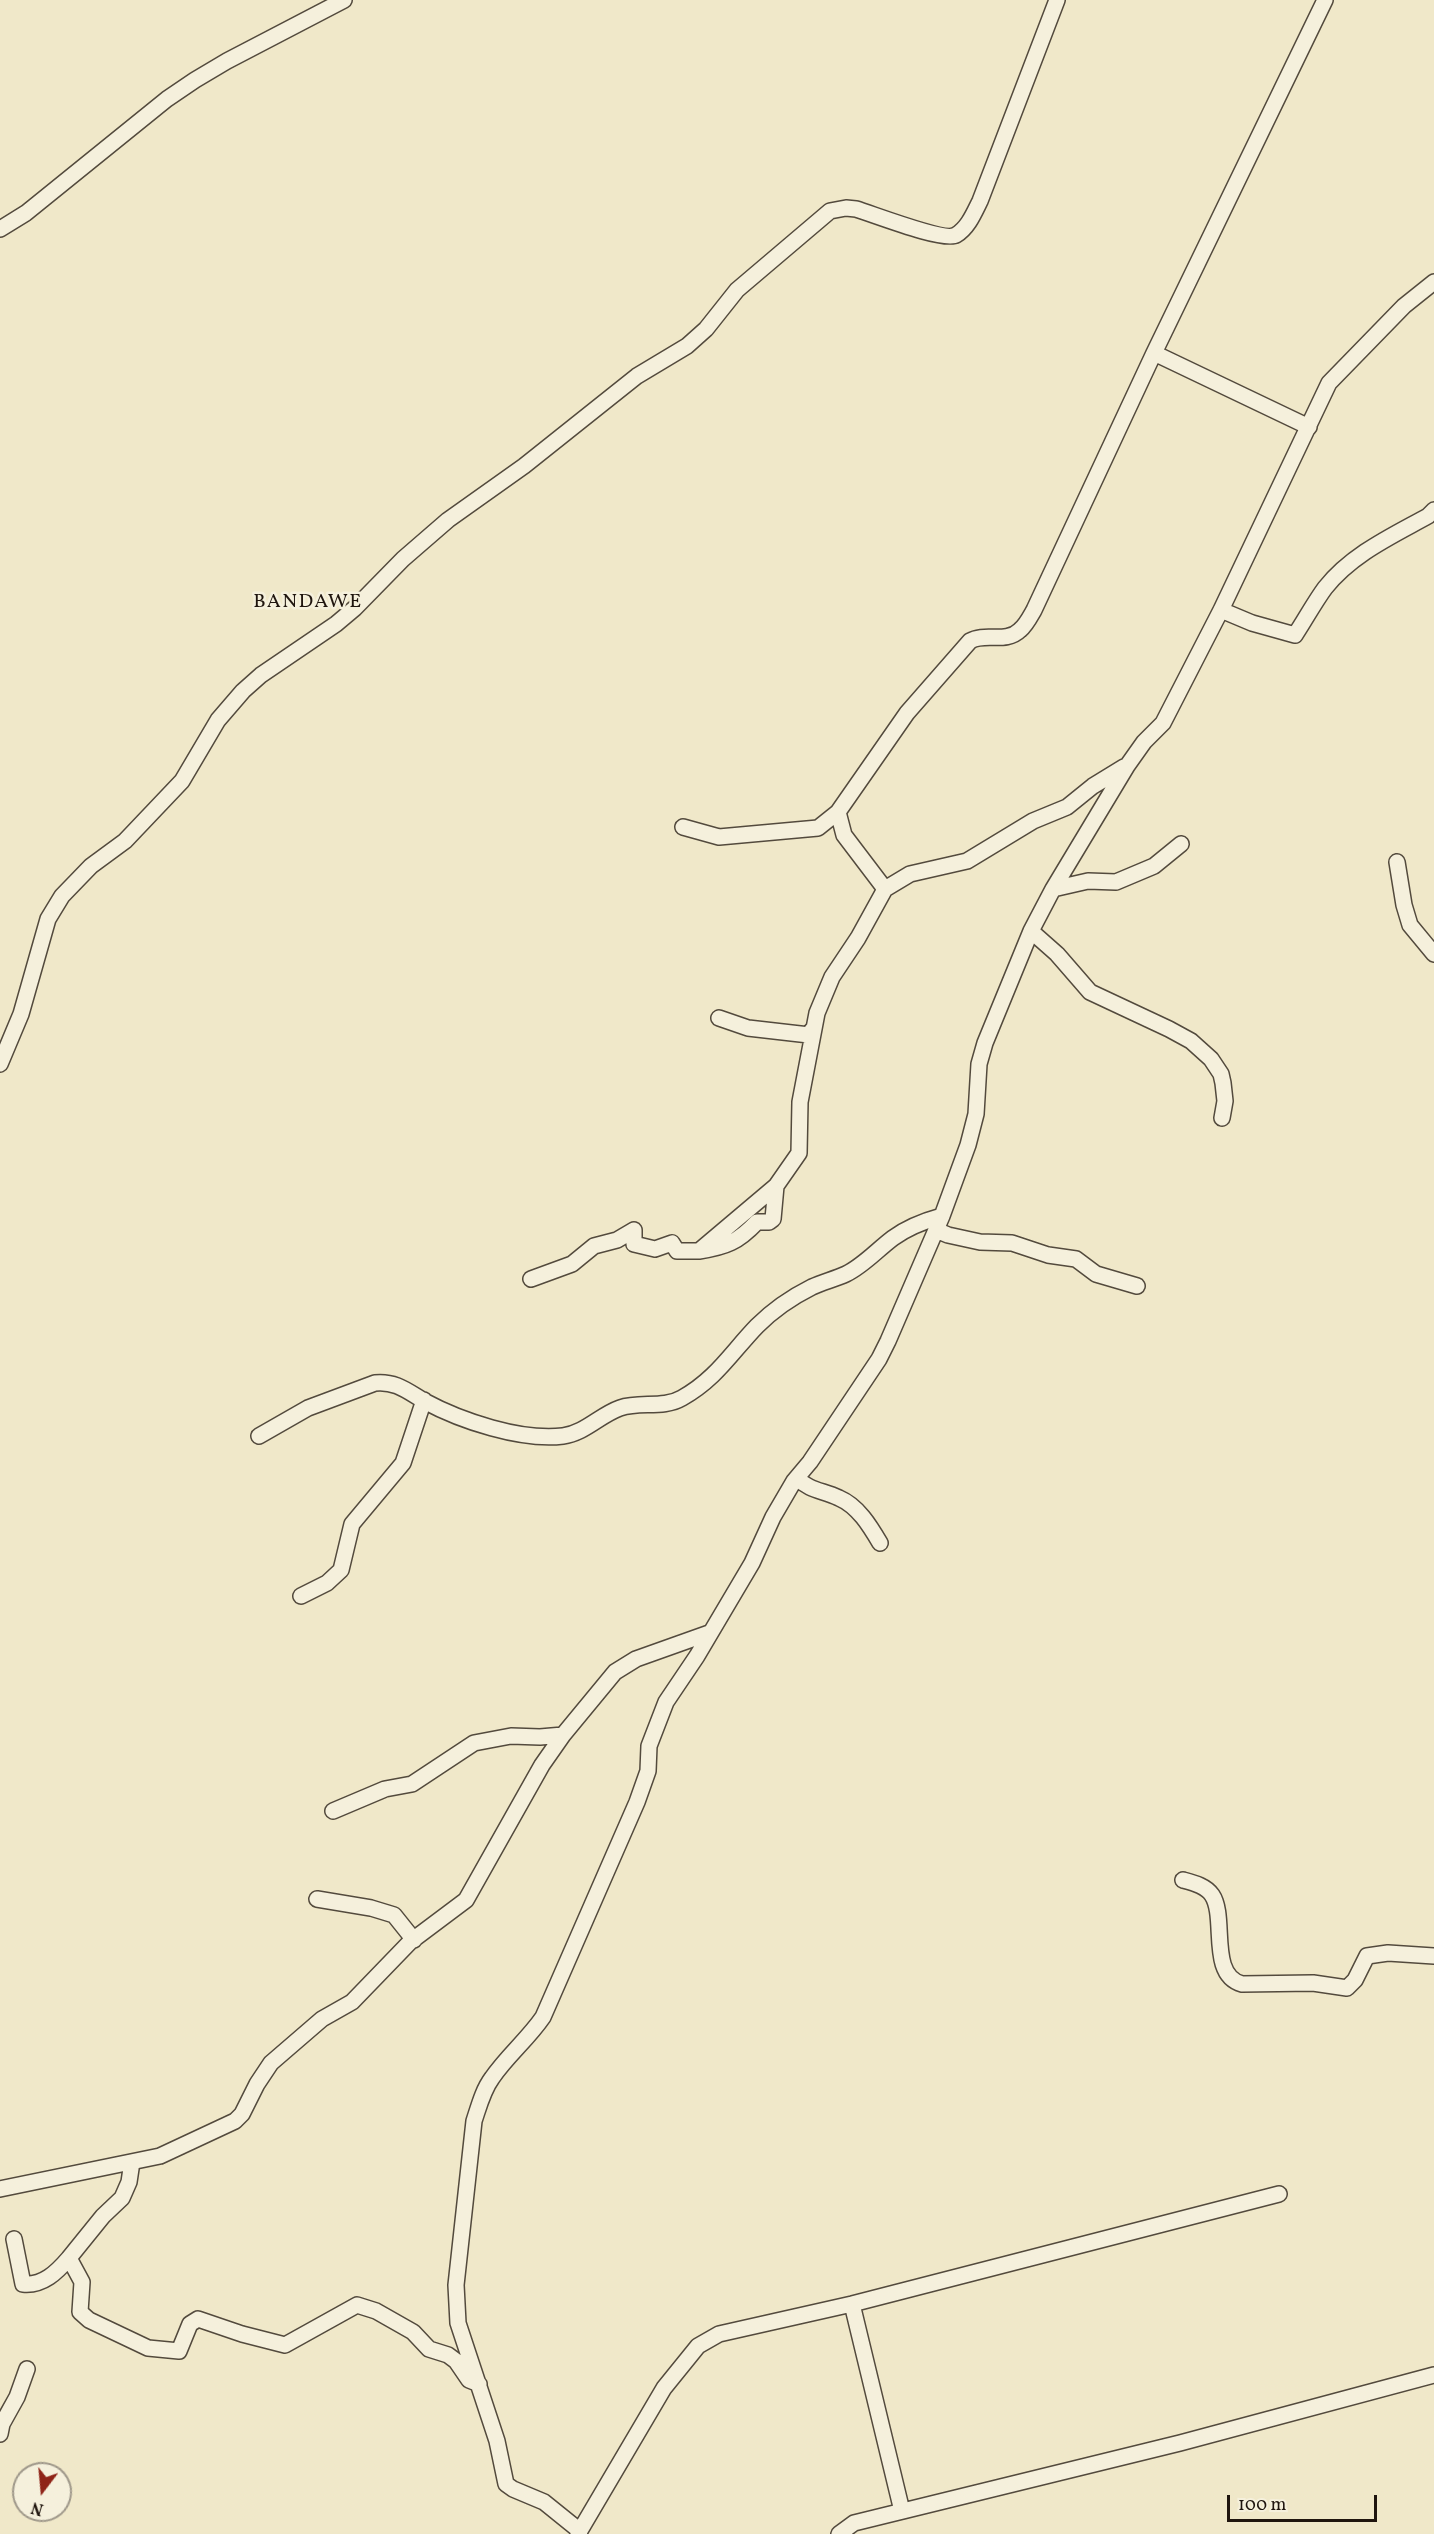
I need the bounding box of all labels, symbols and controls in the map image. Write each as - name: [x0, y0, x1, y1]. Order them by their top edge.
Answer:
- district label: BANDAWE: [253, 591, 363, 615]
- north arrow: [12, 2462, 72, 2522]
- scale bar: [1230, 2483, 1380, 2521]
- text: 100 m: [1238, 2493, 1287, 2518]
- text: N: [29, 2495, 46, 2520]

